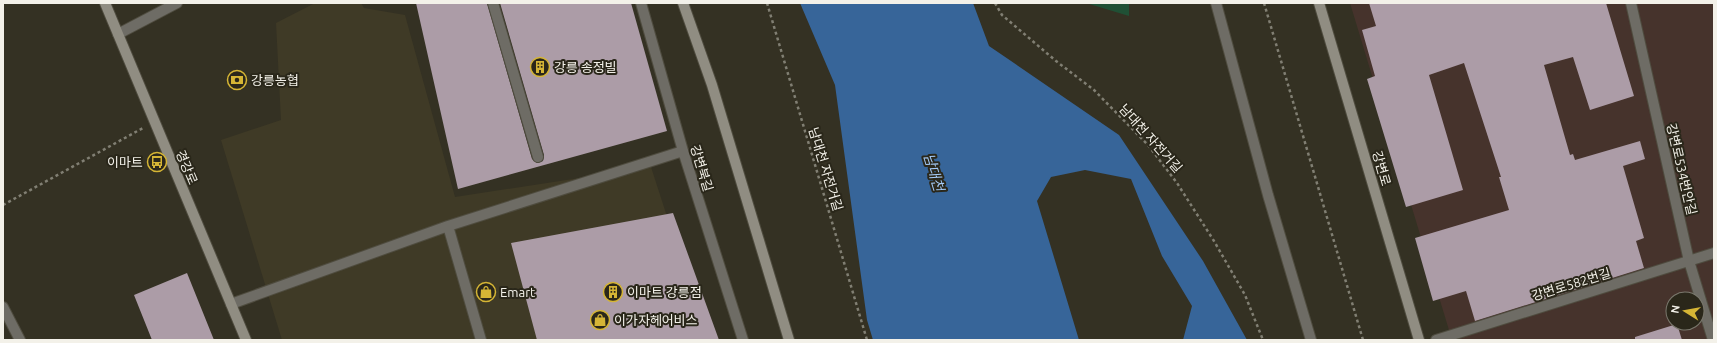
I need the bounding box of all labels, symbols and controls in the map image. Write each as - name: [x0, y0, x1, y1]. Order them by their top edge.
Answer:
- building icon: 강릉 송정빌: [529, 56, 551, 78]
- place label: 강릉 송정빌: [554, 60, 617, 74]
- bank icon: 강릉농협: [226, 69, 248, 91]
- place label: 강릉농협: [251, 73, 299, 87]
- street label: 남대천 자전거길: [1117, 101, 1185, 175]
- street label: 강변로534번안길: [1665, 122, 1699, 216]
- street label: 남대천 자전거길: [807, 125, 845, 213]
- street label: 강변북길: [688, 143, 716, 193]
- street label: 경강로: [174, 148, 200, 186]
- street label: 강변로: [1370, 149, 1394, 187]
- bus stop icon: 이마트: [146, 151, 168, 173]
- water label: 남대천: [921, 151, 948, 194]
- place label: 이마트: [107, 155, 143, 169]
- street label: 강변로582번길: [1530, 265, 1612, 303]
- shop icon: Emart: [475, 281, 497, 303]
- building icon: 이마트 강릉점: [602, 281, 624, 303]
- place label: Emart: [500, 285, 535, 299]
- place label: 이마트 강릉점: [627, 285, 702, 299]
- north arrow: [1665, 291, 1705, 331]
- text: N: [1669, 304, 1682, 314]
- shop icon: 이가자헤어비스: [589, 309, 611, 331]
- place label: 이가자헤어비스: [614, 313, 698, 327]

